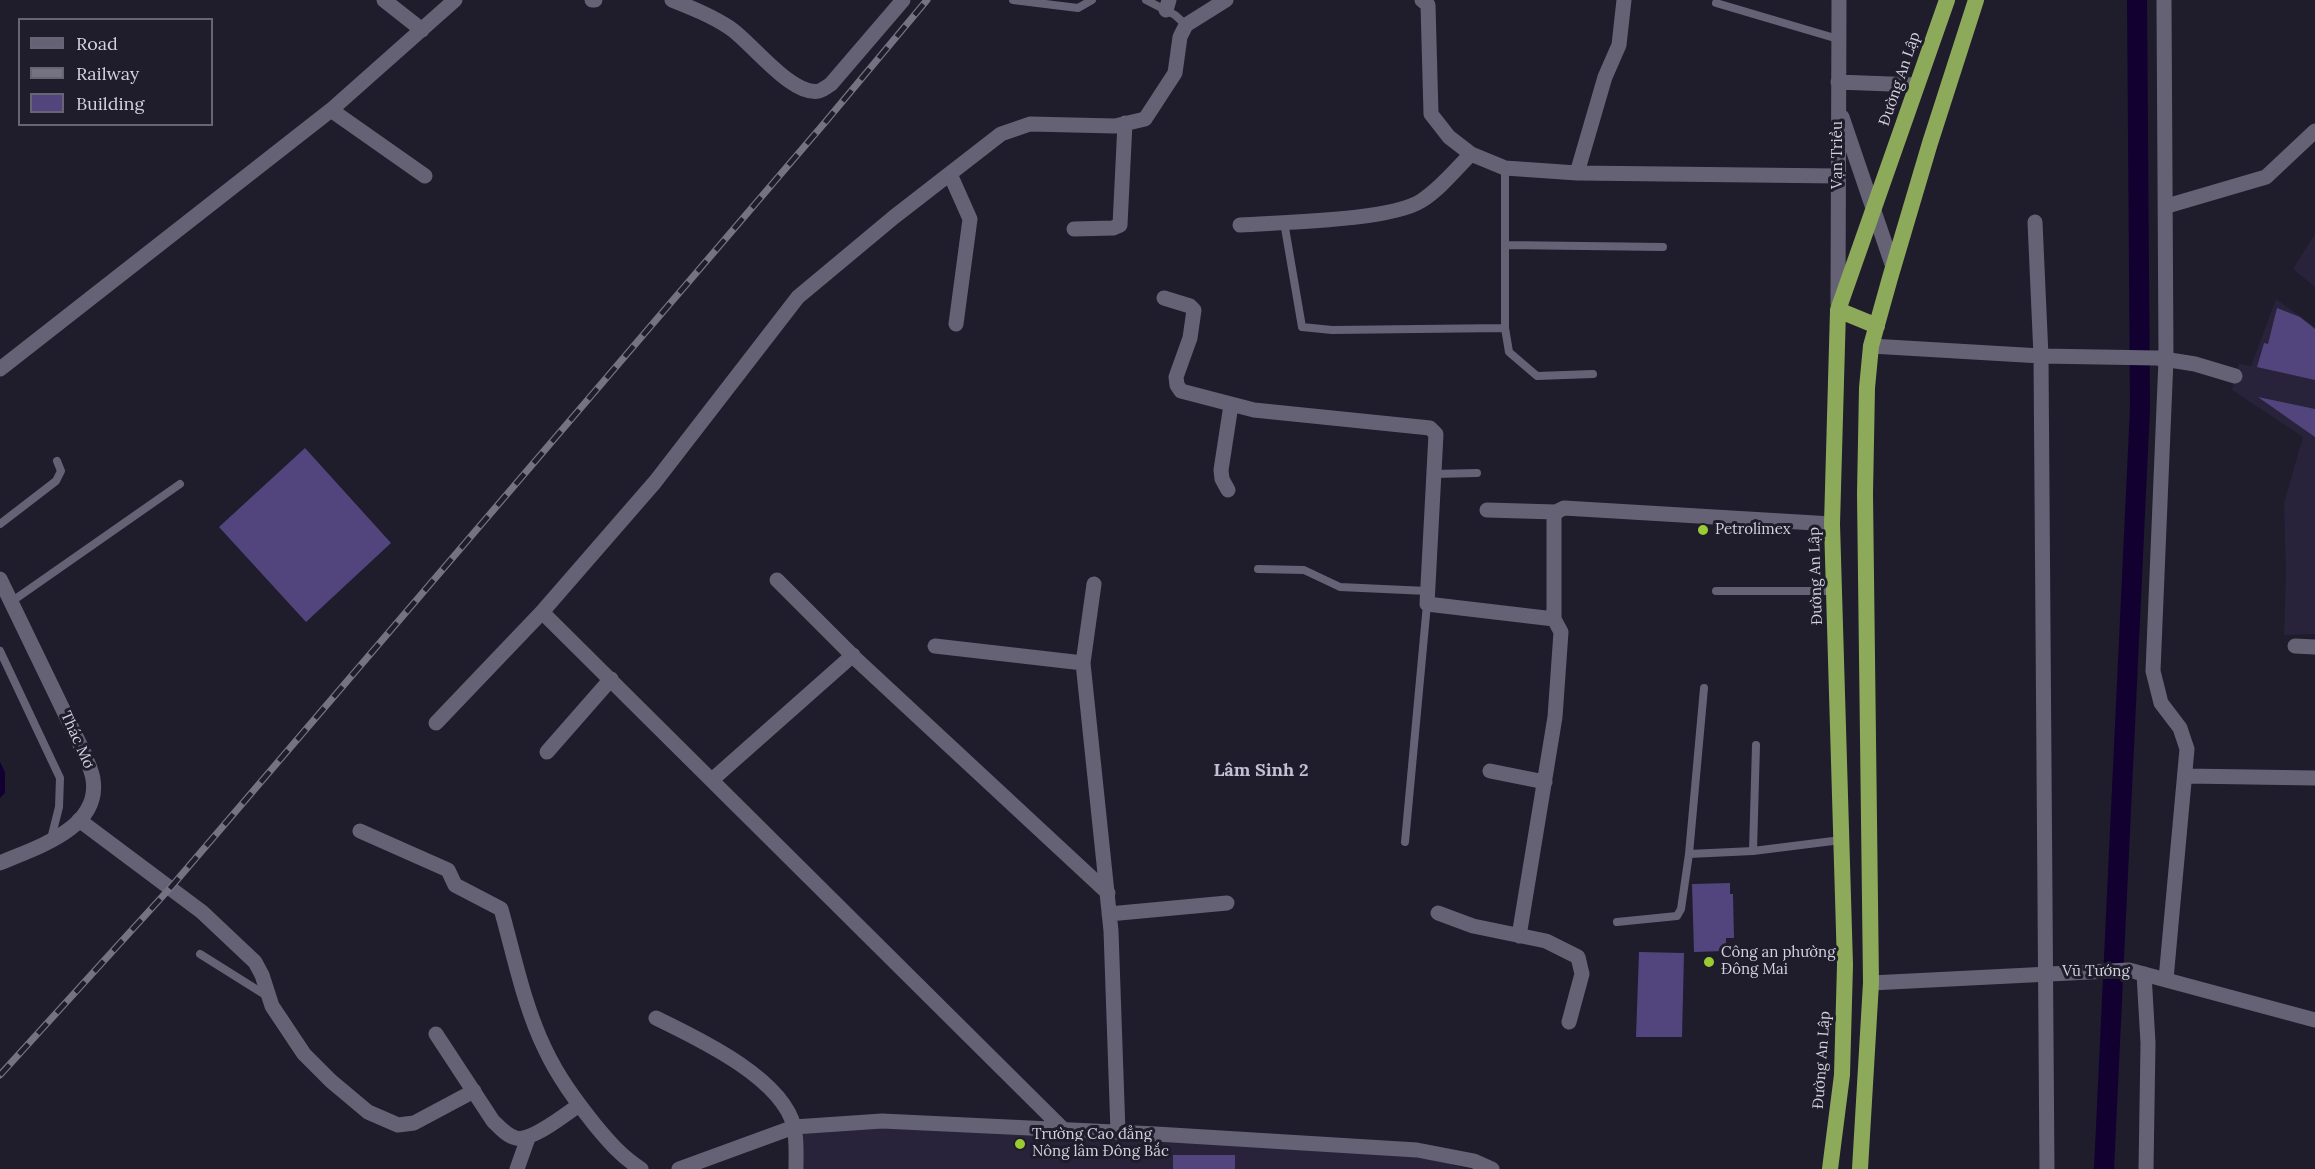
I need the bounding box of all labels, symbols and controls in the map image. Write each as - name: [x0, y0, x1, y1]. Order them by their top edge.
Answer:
- legend: [18, 18, 213, 126]
- street label: Đường An Lập: [1876, 30, 1924, 128]
- text: Road: [76, 32, 118, 55]
- text: Railway: [76, 62, 139, 85]
- text: Building: [76, 92, 144, 115]
- street label: Vạn Triều: [1829, 121, 1847, 189]
- place label: Petrolimex: [1715, 521, 1791, 539]
- marker: Petrolimex: [1696, 523, 1710, 537]
- street label: Đường An Lập: [1805, 527, 1827, 625]
- street label: Thác Mơ: [56, 709, 98, 771]
- district label: Lâm Sinh 2: [1213, 760, 1309, 782]
- place label: Công an phường Đông Mai: [1721, 944, 1835, 979]
- marker: Công an phường Đông Mai: [1702, 955, 1716, 969]
- street label: Vũ Tướng: [2062, 963, 2130, 981]
- street label: Đường An Lập: [1810, 1010, 1834, 1110]
- place label: Trường Cao đẳng Nông lâm Đông Bắc: [1032, 1126, 1169, 1161]
- marker: Trường Cao đẳng Nông lâm Đông Bắc: [1013, 1137, 1027, 1151]

